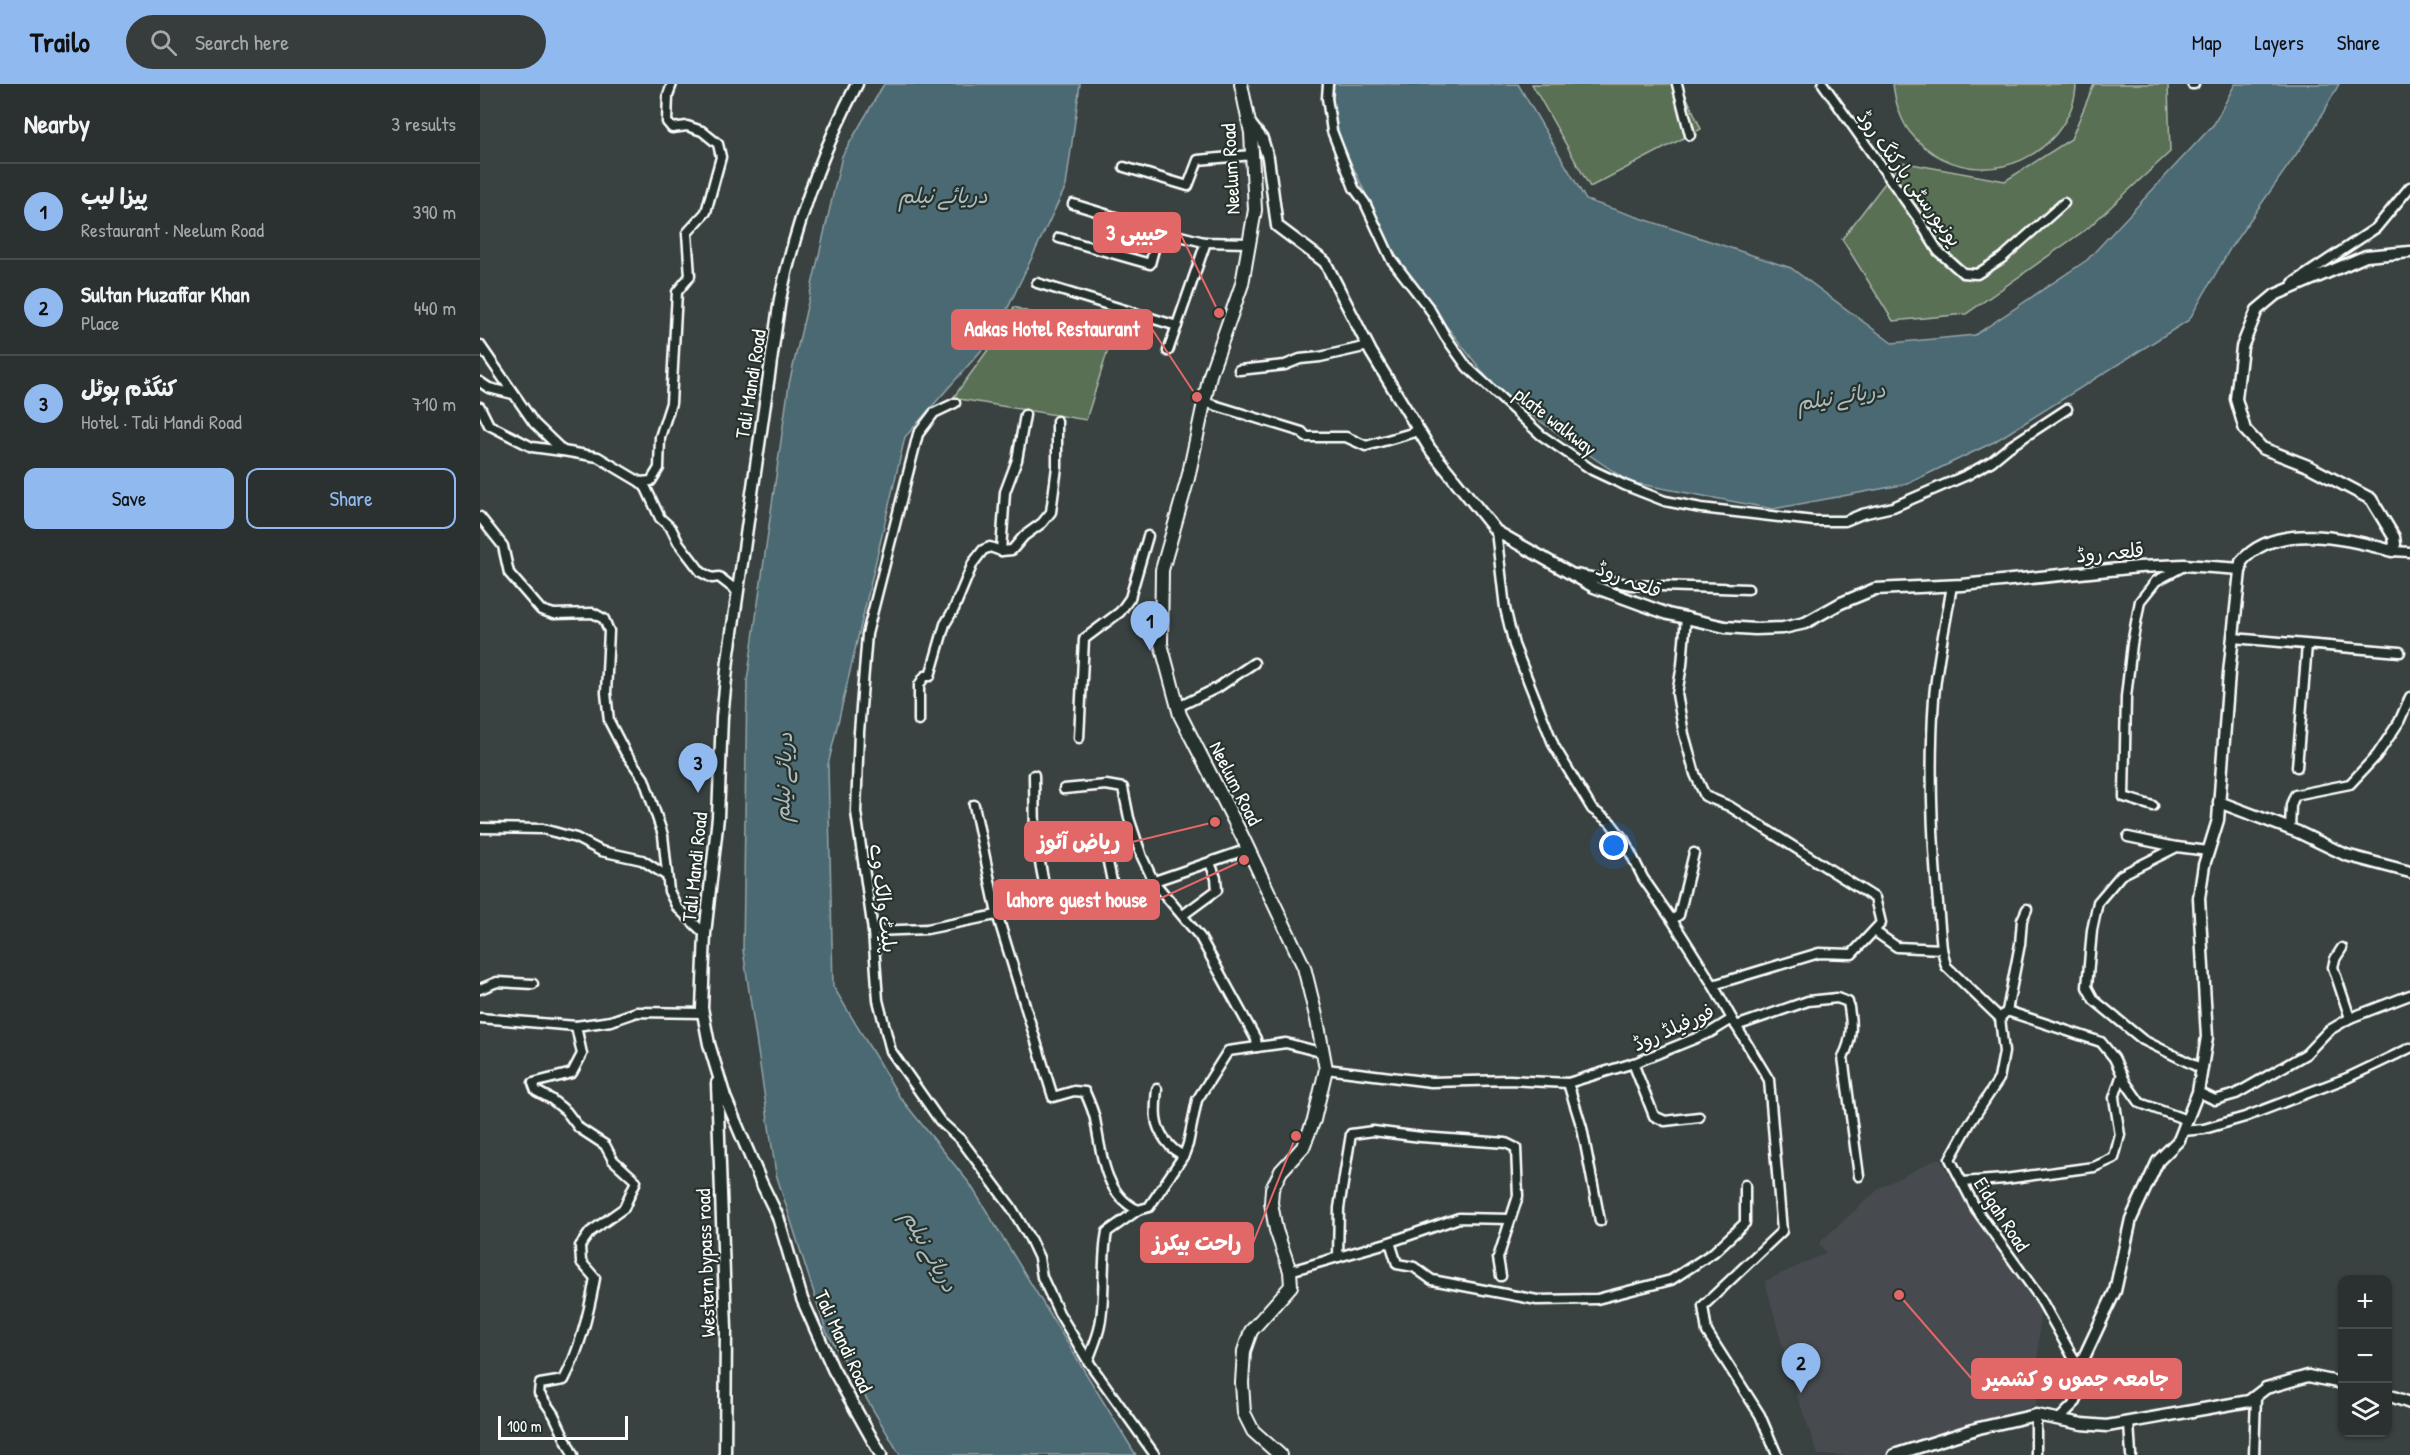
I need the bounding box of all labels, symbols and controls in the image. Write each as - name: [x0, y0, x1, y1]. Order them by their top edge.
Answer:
- search box: [126, 15, 546, 69]
- text: Trailo: [30, 23, 90, 61]
- icon: search: [147, 26, 180, 59]
- text: Search here: [195, 27, 289, 57]
- text: Map: [2192, 28, 2221, 57]
- text: Layers: [2254, 28, 2304, 57]
- text: Share: [2337, 28, 2380, 57]
- street label: یونیورسٹی پارکنگ روڈ: [1851, 104, 1969, 252]
- text: Nearby: [24, 106, 90, 141]
- text: 3 results: [391, 110, 456, 137]
- street label: Neelum Road: [1214, 123, 1246, 215]
- text: پیزا لیب: [81, 181, 148, 211]
- water label: دریائے نیلم: [898, 181, 988, 212]
- text: 1: [40, 198, 47, 225]
- text: 390 m: [413, 198, 456, 225]
- callout: حبیبی 3: [1094, 213, 1180, 252]
- text: Restaurant · Neelum Road: [81, 216, 264, 243]
- text: حبیبی 3: [1106, 218, 1168, 247]
- text: Sultan Muzaffar Khan: [81, 279, 250, 309]
- text: 2: [39, 294, 48, 321]
- text: 440 m: [414, 294, 456, 321]
- text: Place: [81, 309, 120, 336]
- callout: Aakas Hotel Restaurant: [952, 310, 1152, 349]
- text: Aakas Hotel Restaurant: [964, 314, 1141, 343]
- street label: Tali Mandi Road: [728, 327, 772, 440]
- text: کنگڈم ہوٹل: [81, 373, 177, 403]
- water label: دریائے نیلم: [1795, 375, 1888, 419]
- street label: plate walkway: [1509, 380, 1603, 462]
- text: 3: [39, 390, 48, 417]
- text: 710 m: [412, 390, 456, 417]
- text: Hotel · Tali Mandi Road: [81, 408, 242, 435]
- button: Save: [24, 468, 234, 529]
- button: Share: [246, 468, 456, 529]
- street label: قلعہ روڈ: [2075, 536, 2145, 568]
- street label: قلعہ روڈ: [1592, 554, 1666, 604]
- pin: 1: [1130, 602, 1170, 651]
- water label: دریائے نیلم: [767, 732, 801, 822]
- street label: Neelum Road: [1203, 736, 1269, 830]
- pin: 3: [678, 744, 718, 793]
- street label: Tali Mandi Road: [675, 811, 713, 923]
- callout: ریاض آٹوز: [1025, 822, 1132, 861]
- text: ریاض آٹوز: [1036, 827, 1120, 856]
- your location: [1599, 831, 1628, 860]
- street label: پلیٹ والک وے: [864, 842, 904, 954]
- callout: lahore guest house: [994, 880, 1159, 919]
- text: lahore guest house: [1007, 885, 1148, 915]
- street label: فورفیلڈ روڈ: [1628, 997, 1718, 1057]
- street label: Eidgah Road: [1968, 1172, 2036, 1257]
- street label: Western bypass road: [689, 1188, 721, 1338]
- water label: دریائے نیلم: [894, 1205, 964, 1298]
- callout: راحت بیکرز: [1141, 1223, 1253, 1262]
- text: راحت بیکرز: [1151, 1228, 1241, 1257]
- map controls: [2338, 1275, 2392, 1437]
- button: +: [2338, 1275, 2392, 1329]
- street label: Tali Mandi Road: [809, 1285, 880, 1397]
- button: −: [2338, 1329, 2392, 1383]
- pin: 2: [1782, 1344, 1820, 1393]
- callout: جامعہ جموں و کشمیر: [1972, 1359, 2181, 1398]
- text: جامعہ جموں و کشمیر: [1981, 1364, 2169, 1393]
- button: layers: [2338, 1383, 2392, 1437]
- scale bar: [498, 1413, 628, 1440]
- text: 100 m: [507, 1415, 542, 1437]

